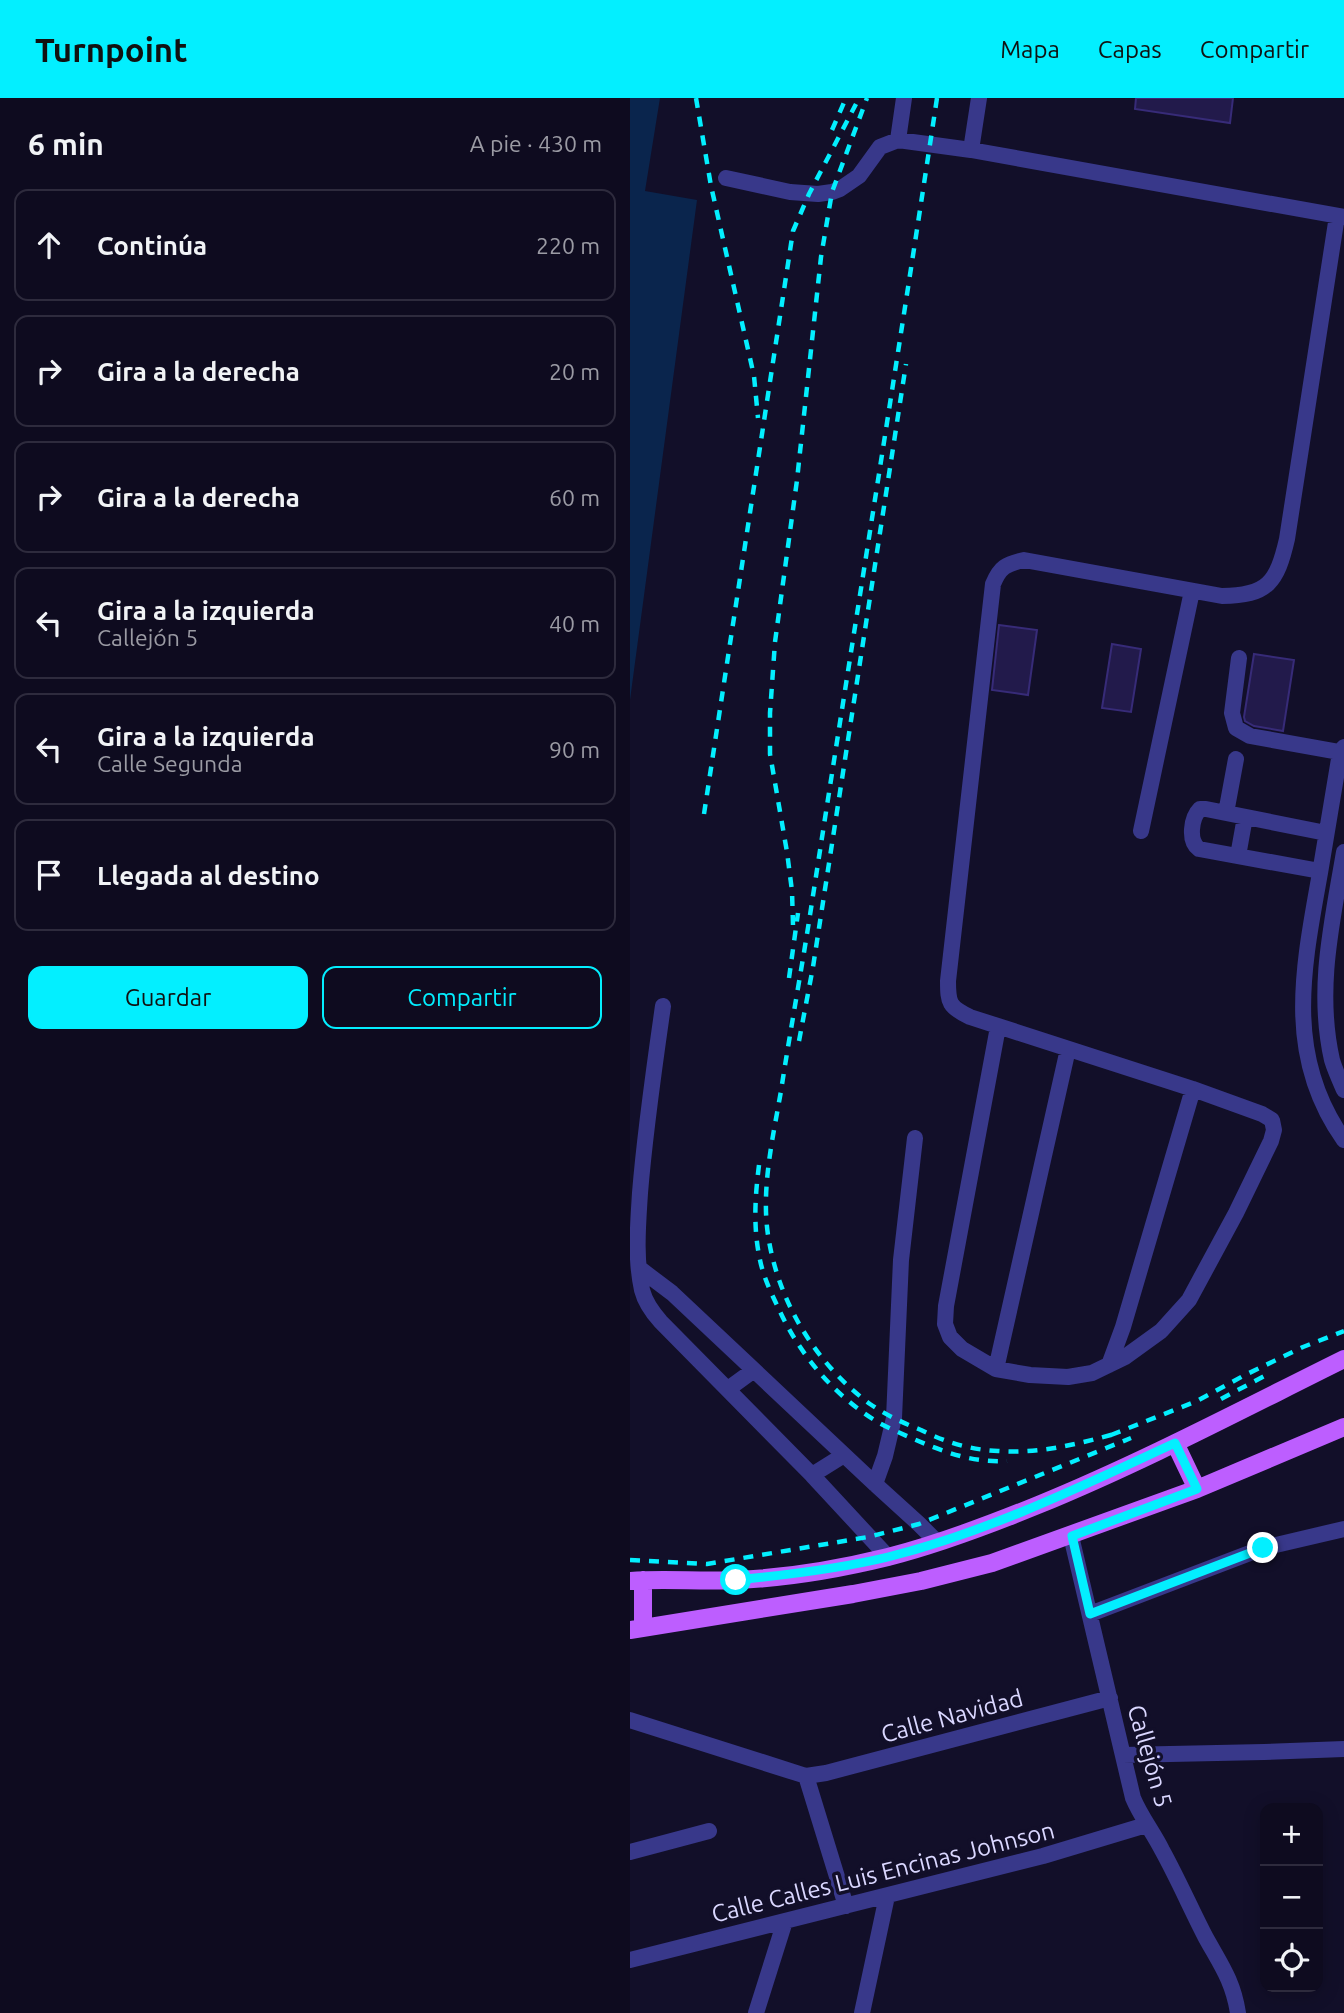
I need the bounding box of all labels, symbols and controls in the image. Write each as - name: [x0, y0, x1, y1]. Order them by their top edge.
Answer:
- text: Turnpoint: [35, 31, 187, 68]
- text: Mapa: [1000, 36, 1060, 63]
- text: Capas: [1098, 36, 1162, 63]
- text: Compartir: [1200, 36, 1309, 63]
- text: 6 min: [28, 127, 104, 161]
- text: A pie · 430 m: [470, 131, 602, 156]
- icon: ahead: [30, 226, 68, 264]
- text: Continúa: [97, 231, 207, 260]
- text: 220 m: [536, 233, 600, 258]
- icon: right: [30, 352, 68, 390]
- text: Gira a la derecha: [97, 357, 300, 386]
- text: 20 m: [549, 359, 600, 384]
- icon: right: [30, 478, 68, 516]
- text: Gira a la derecha: [97, 483, 300, 512]
- text: 60 m: [549, 485, 600, 510]
- text: Gira a la izquierda: [97, 596, 315, 625]
- icon: left: [30, 604, 68, 642]
- text: 40 m: [549, 611, 600, 636]
- text: Callejón 5: [97, 625, 198, 650]
- text: Gira a la izquierda: [97, 722, 315, 751]
- icon: left: [30, 730, 68, 768]
- text: 90 m: [549, 737, 600, 762]
- text: Calle Segunda: [97, 751, 242, 776]
- icon: arrive: [30, 856, 68, 894]
- text: Llegada al destino: [97, 861, 320, 890]
- button: Guardar: [28, 966, 308, 1029]
- button: Compartir: [322, 966, 602, 1029]
- route end: [1247, 1532, 1278, 1563]
- route start: [720, 1564, 751, 1595]
- street label: Calle Navidad: [878, 1684, 1026, 1748]
- street label: Callejón 5: [1122, 1702, 1178, 1810]
- map controls: [1260, 1803, 1323, 1992]
- button: +: [1260, 1803, 1323, 1866]
- street label: Calle Calles Luis Encinas Johnson: [709, 1816, 1057, 1928]
- button: −: [1260, 1866, 1323, 1929]
- button: locate: [1260, 1929, 1323, 1992]

